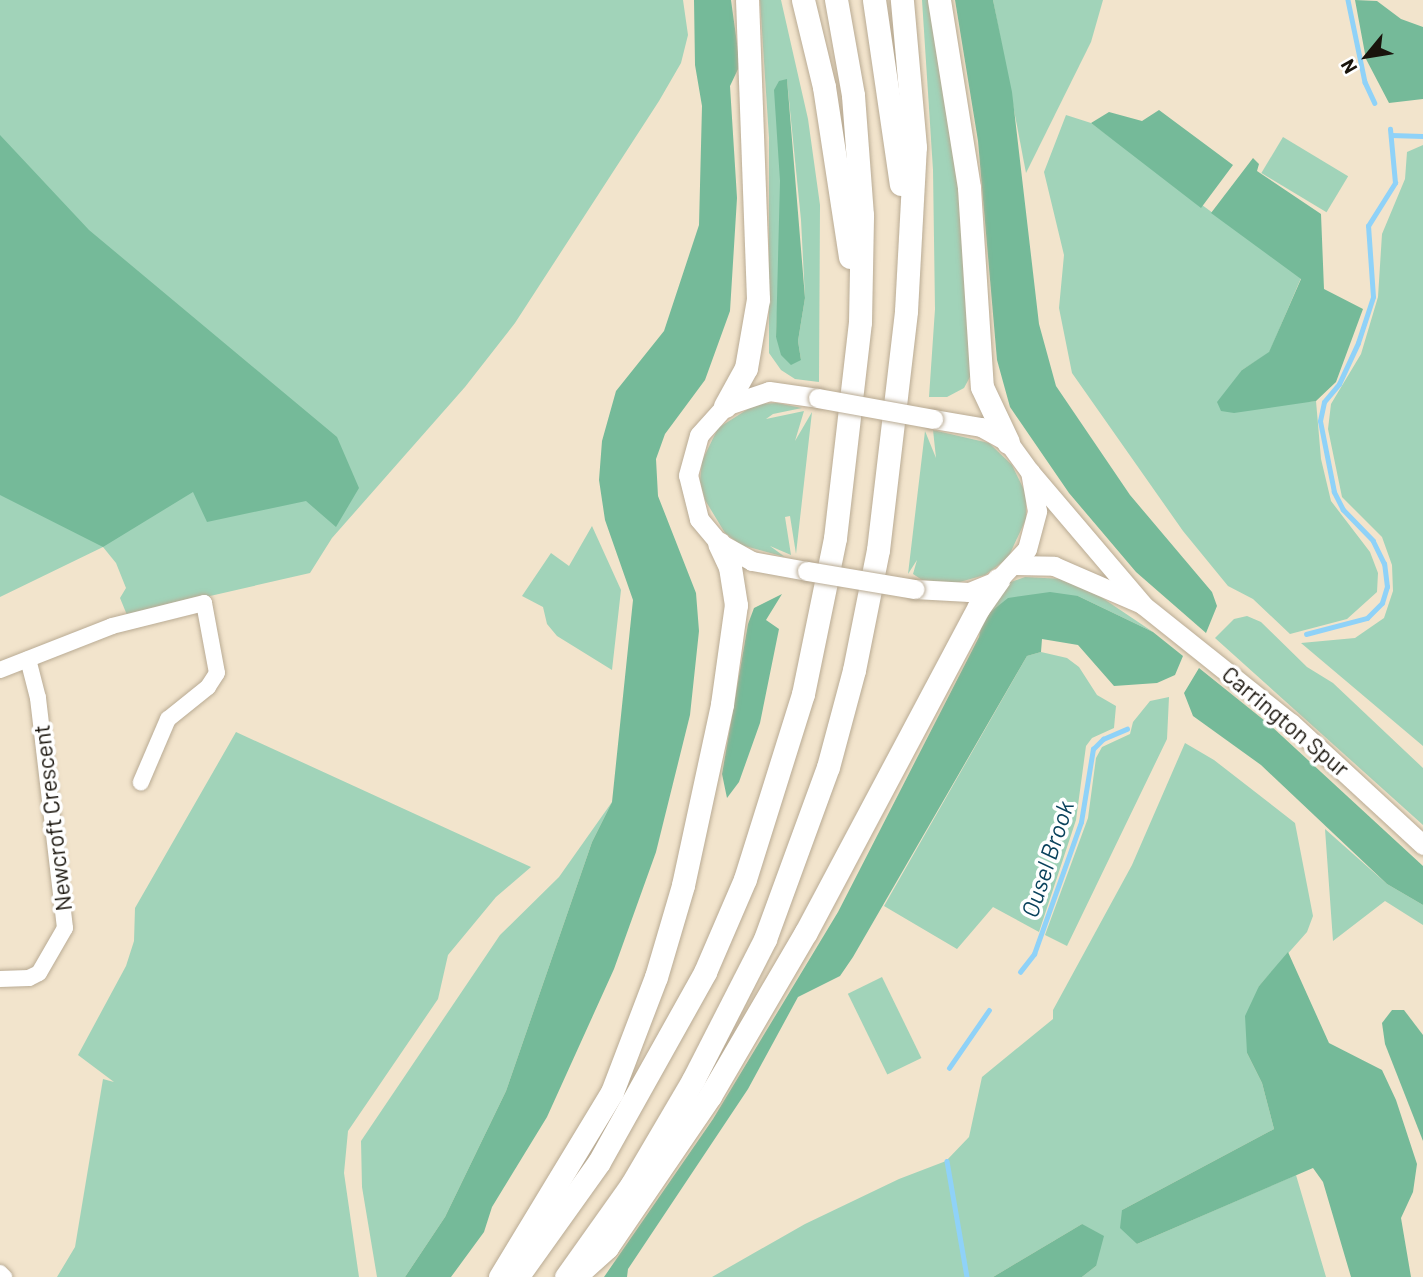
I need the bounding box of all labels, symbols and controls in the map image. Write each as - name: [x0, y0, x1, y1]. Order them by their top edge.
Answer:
- north arrow: [1332, 21, 1402, 91]
- text: N: [1335, 56, 1362, 78]
- street label: Carrington Spur: [1217, 660, 1355, 782]
- street label: Newcroft Crescent: [27, 723, 77, 913]
- water label: Ousel Brook: [1015, 797, 1079, 921]

